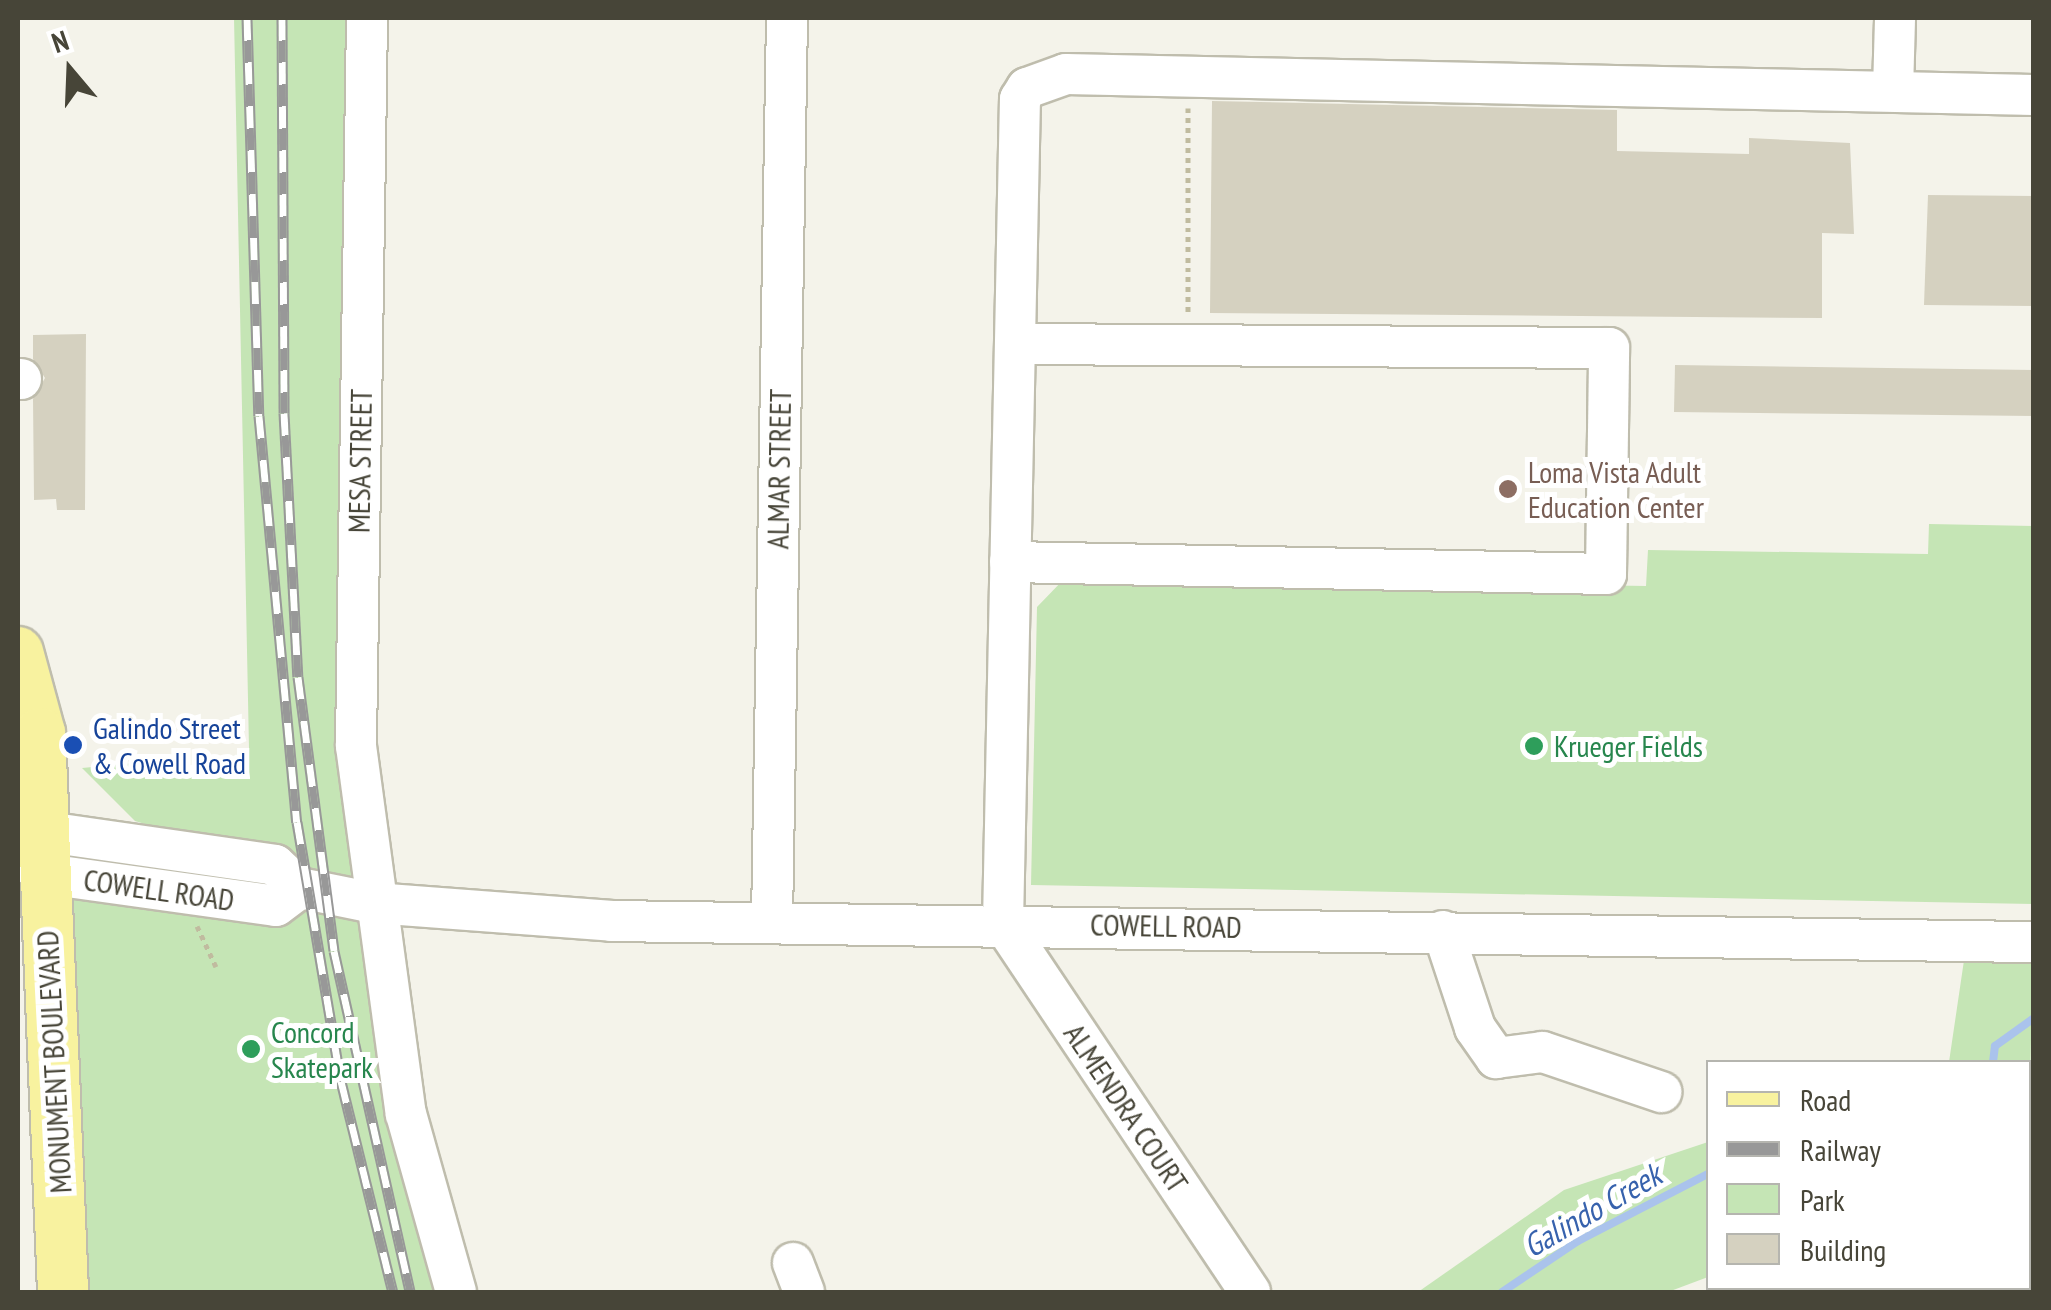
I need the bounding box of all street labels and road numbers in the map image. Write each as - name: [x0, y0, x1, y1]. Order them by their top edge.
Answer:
- street label: MESA STREET: [341, 388, 379, 534]
- street label: ALMAR STREET: [760, 388, 798, 550]
- street label: COWELL ROAD: [81, 862, 237, 918]
- street label: COWELL ROAD: [1089, 907, 1243, 945]
- street label: MONUMENT BOULEVARD: [29, 929, 79, 1195]
- street label: ALMENDRA COURT: [1056, 1017, 1196, 1199]

